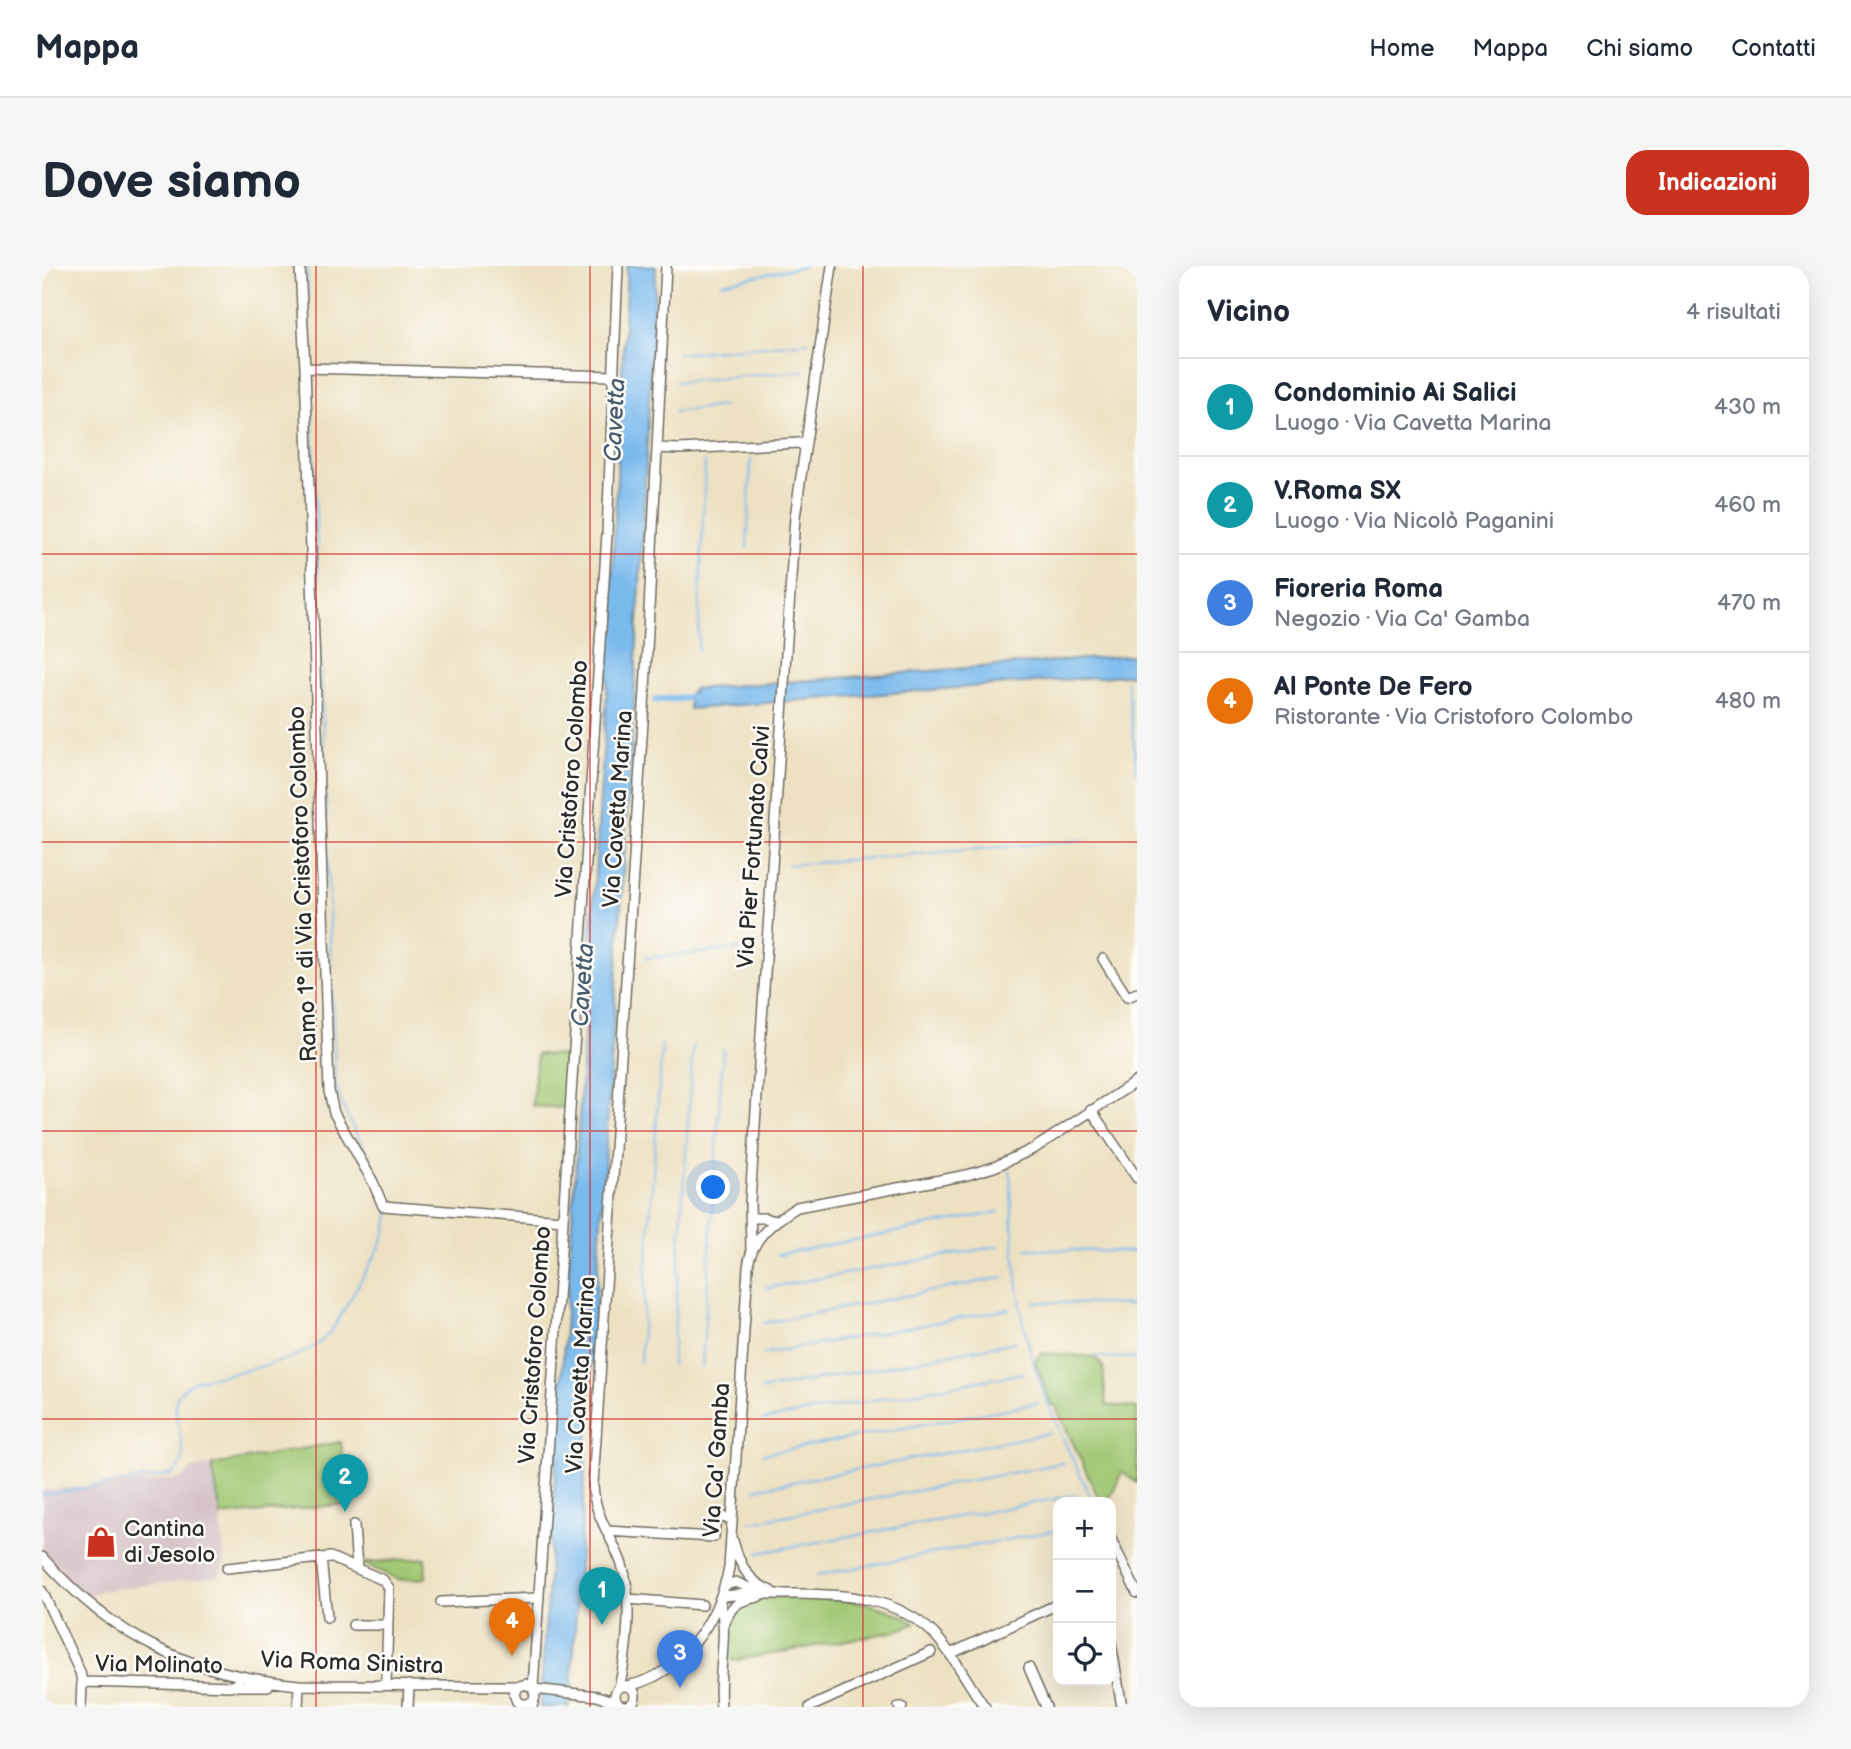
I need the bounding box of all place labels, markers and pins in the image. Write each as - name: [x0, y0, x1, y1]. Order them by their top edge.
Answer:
- pin: 2: [322, 1454, 368, 1512]
- place label: Cantina di Jesolo: [124, 1515, 215, 1569]
- shop icon: Cantina di Jesolo: [84, 1525, 118, 1559]
- pin: 1: [579, 1567, 625, 1625]
- pin: 4: [489, 1598, 535, 1656]
- pin: 3: [657, 1630, 703, 1688]

